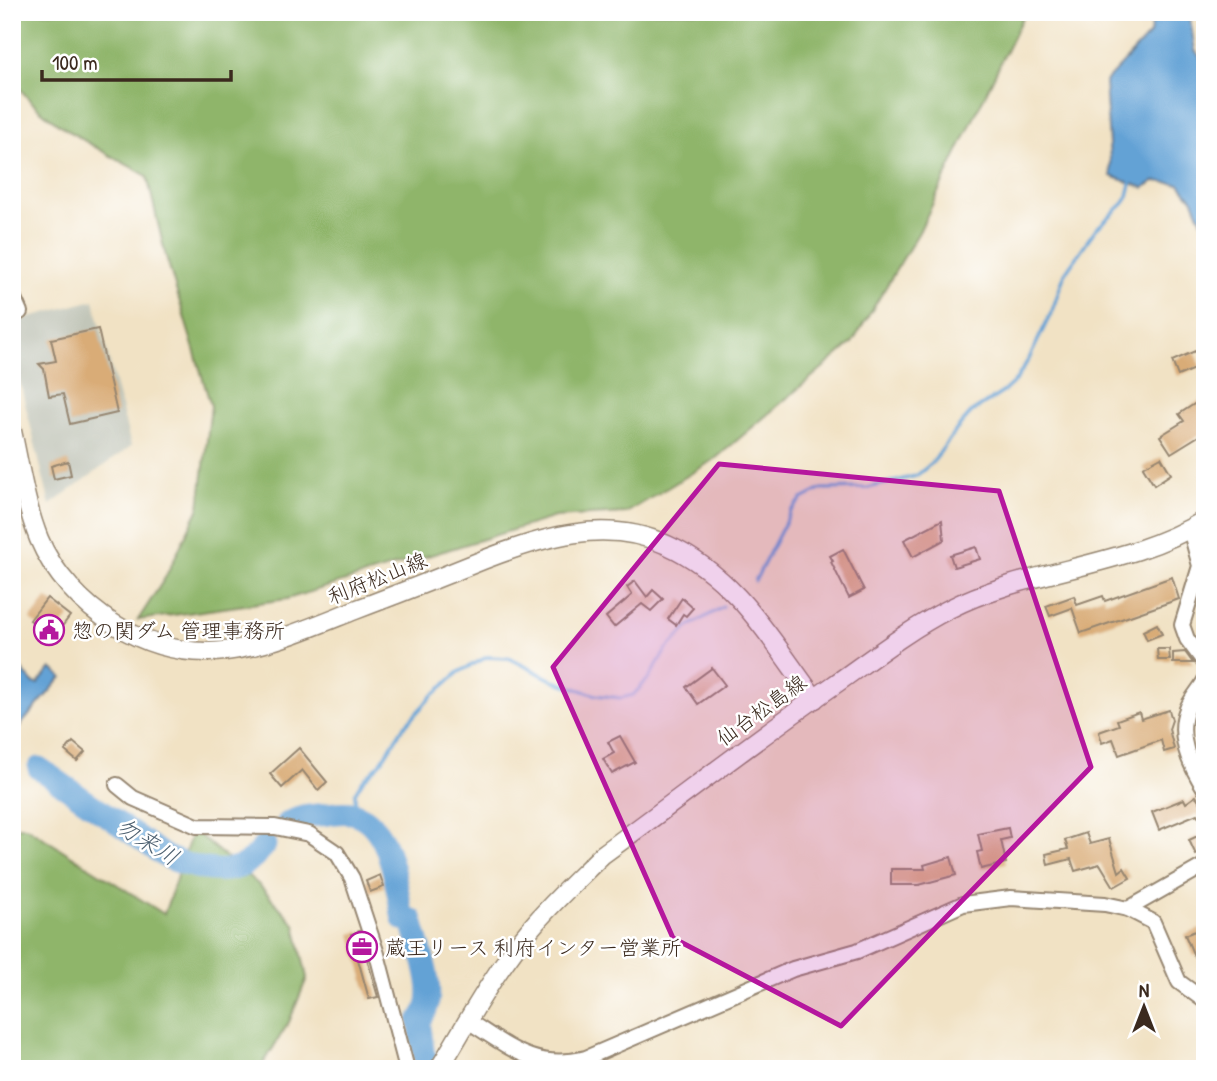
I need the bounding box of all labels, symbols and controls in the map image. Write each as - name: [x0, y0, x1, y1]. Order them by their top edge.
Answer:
- scale bar: [42, 38, 231, 82]
- text: 100 m: [52, 48, 98, 77]
- street label: 利府松山線: [323, 545, 431, 611]
- public building icon: 惣の関ダム 管理事務所: [32, 613, 66, 647]
- place label: 惣の関ダム 管理事務所: [72, 616, 285, 645]
- street label: 仙台松島線: [710, 667, 812, 753]
- water label: 勿来川: [111, 810, 185, 872]
- office icon: 蔵王リース 利府インター営業所: [345, 930, 379, 964]
- place label: 蔵王リース 利府インター営業所: [385, 933, 682, 962]
- north arrow: [1108, 972, 1178, 1042]
- text: N: [1139, 977, 1149, 1003]

